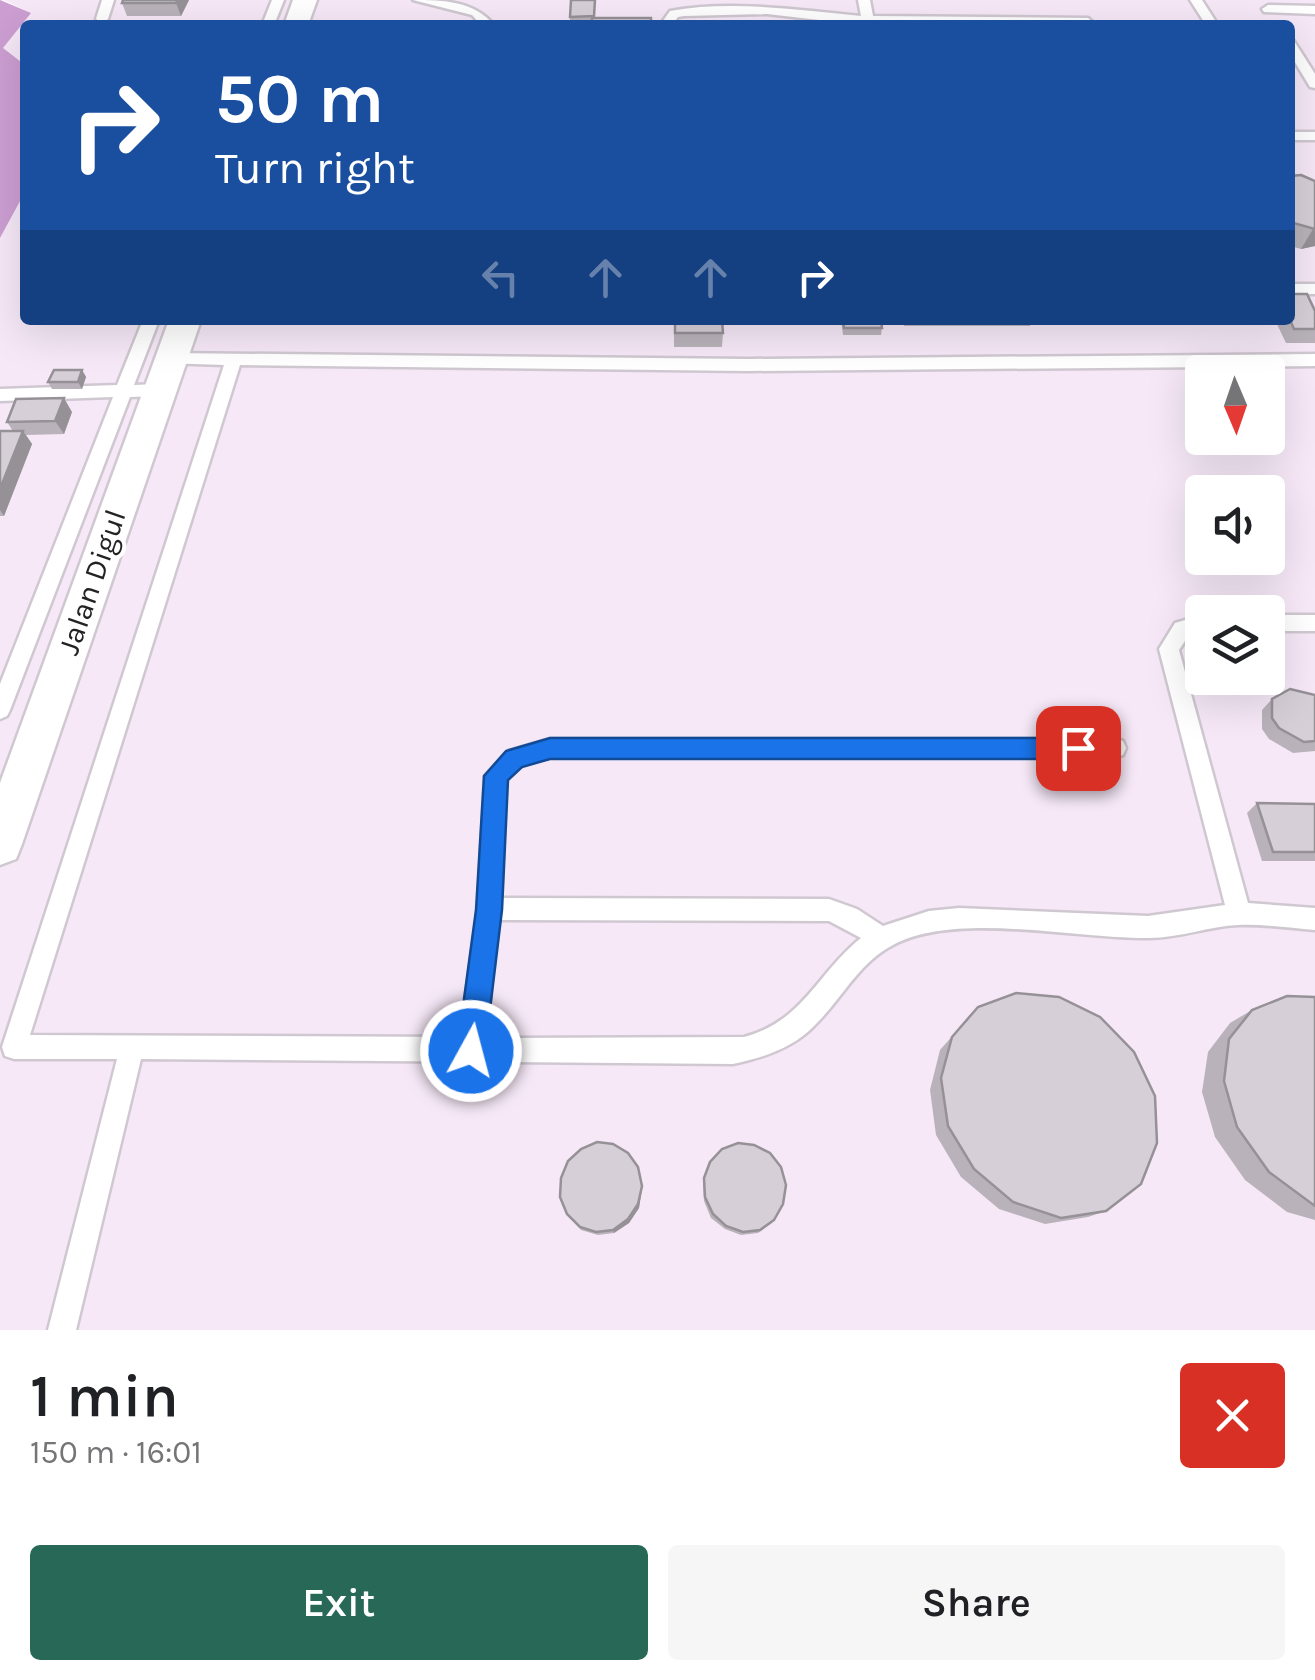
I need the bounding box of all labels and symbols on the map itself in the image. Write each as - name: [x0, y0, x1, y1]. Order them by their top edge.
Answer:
- north arrow: [1185, 355, 1285, 455]
- street label: Jalan Digul: [50, 505, 134, 659]
- pin: [1036, 706, 1121, 791]
- position arrow: [419, 999, 523, 1103]

